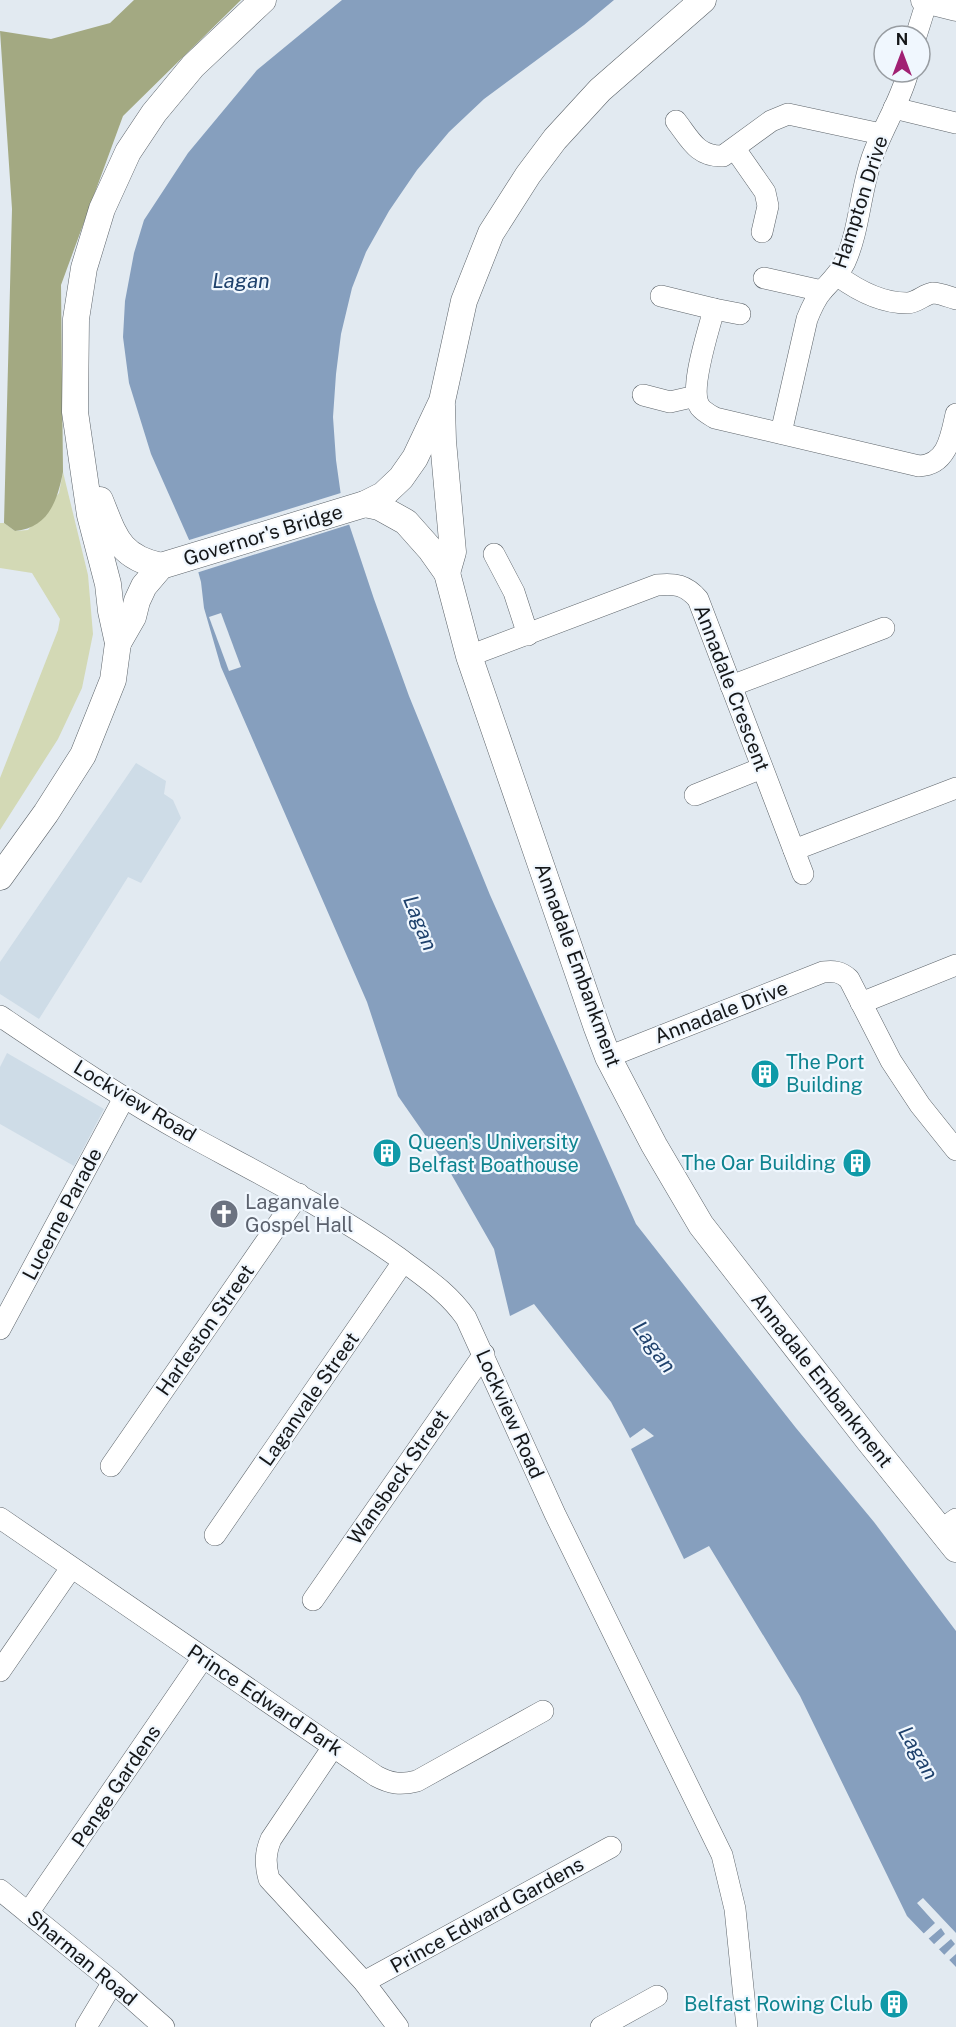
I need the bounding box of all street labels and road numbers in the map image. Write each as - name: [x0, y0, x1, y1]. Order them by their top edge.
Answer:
- street label: Hampton Drive: [827, 133, 893, 271]
- street label: Governor's Bridge: [180, 499, 346, 571]
- street label: Annadale Crescent: [689, 601, 775, 775]
- street label: Annadale Embankment: [530, 860, 626, 1070]
- street label: Annadale Drive: [651, 976, 791, 1048]
- street label: Lockview Road: [69, 1055, 201, 1147]
- street label: Lucerne Parade: [17, 1144, 107, 1284]
- street label: Harleston Street: [151, 1260, 259, 1400]
- street label: Annadale Embankment: [746, 1288, 898, 1472]
- street label: Laganvale Street: [254, 1328, 364, 1470]
- street label: Lockview Road: [471, 1346, 549, 1482]
- street label: Wansbeck Street: [342, 1405, 454, 1549]
- street label: Prince Edward Park: [183, 1639, 347, 1761]
- street label: Penge Gardens: [66, 1721, 166, 1851]
- street label: Prince Edward Gardens: [386, 1852, 588, 1978]
- street label: Sharman Road: [22, 1905, 142, 2011]

